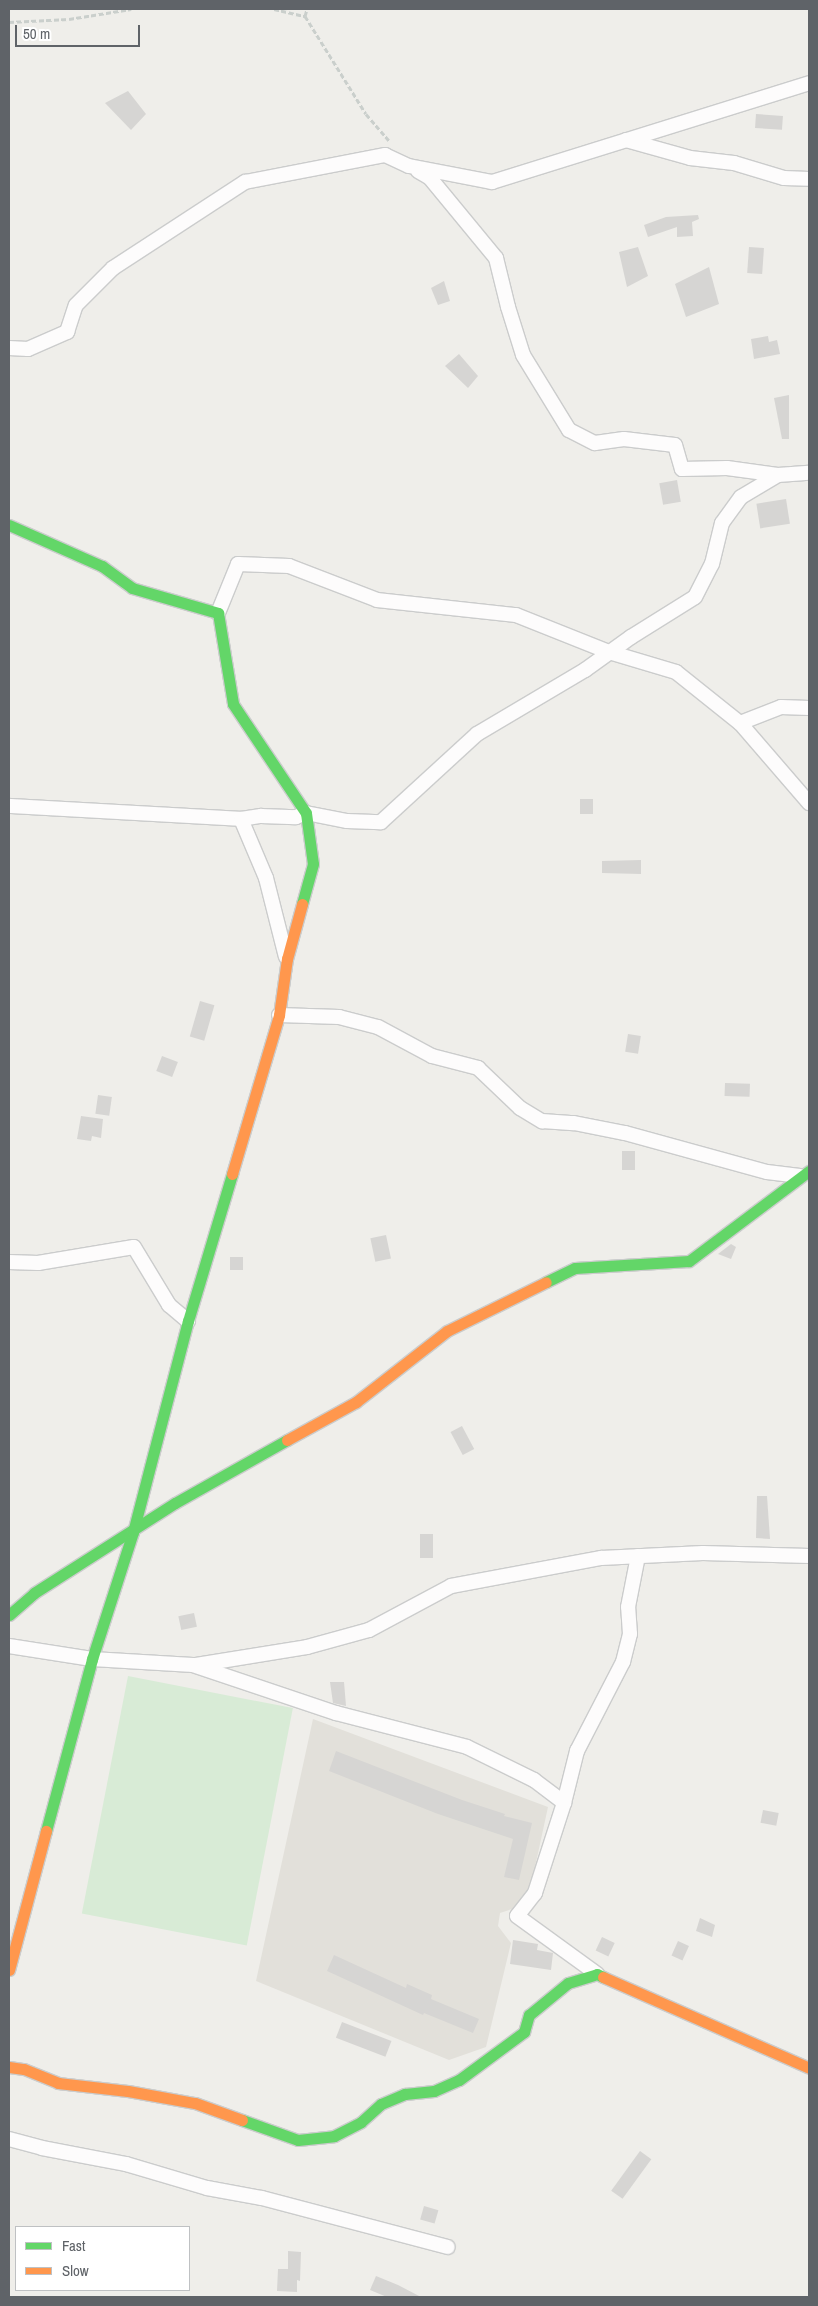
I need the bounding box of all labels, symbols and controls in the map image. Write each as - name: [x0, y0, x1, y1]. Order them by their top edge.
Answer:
- scale bar: [18, 15, 142, 47]
- text: 50 m: [23, 23, 50, 44]
- legend: [15, 2226, 190, 2291]
- text: Fast: [62, 2235, 85, 2256]
- text: Slow: [62, 2260, 89, 2281]

